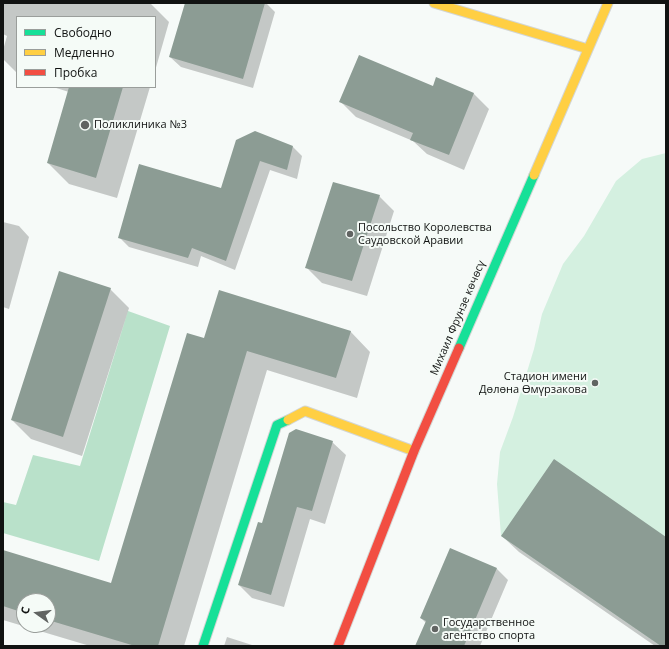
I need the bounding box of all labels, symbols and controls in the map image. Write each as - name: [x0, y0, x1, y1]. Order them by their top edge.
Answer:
- legend: [16, 16, 156, 88]
- text: Свободно: [54, 24, 112, 41]
- text: Медленно: [54, 44, 114, 61]
- text: Пробка: [54, 64, 97, 81]
- place label: Поликлиника №3: [94, 118, 187, 132]
- marker: Поликлиника №3: [79, 119, 91, 131]
- place label: Посольство Королевства Саудовской Аравии: [358, 221, 492, 247]
- marker: Посольство Королевства Саудовской Аравии: [345, 229, 355, 239]
- street label: Михаил Фрунзе көчөсү: [428, 259, 488, 377]
- place label: Стадион имени Дөлөна Өмүрзакова: [479, 370, 587, 396]
- marker: Стадион имени Дөлөна Өмүрзакова: [590, 378, 600, 388]
- north arrow: [16, 593, 56, 633]
- text: С: [17, 605, 33, 615]
- place label: Государственное агентство спорта: [443, 616, 535, 642]
- marker: Государственное агентство спорта: [430, 624, 440, 634]

